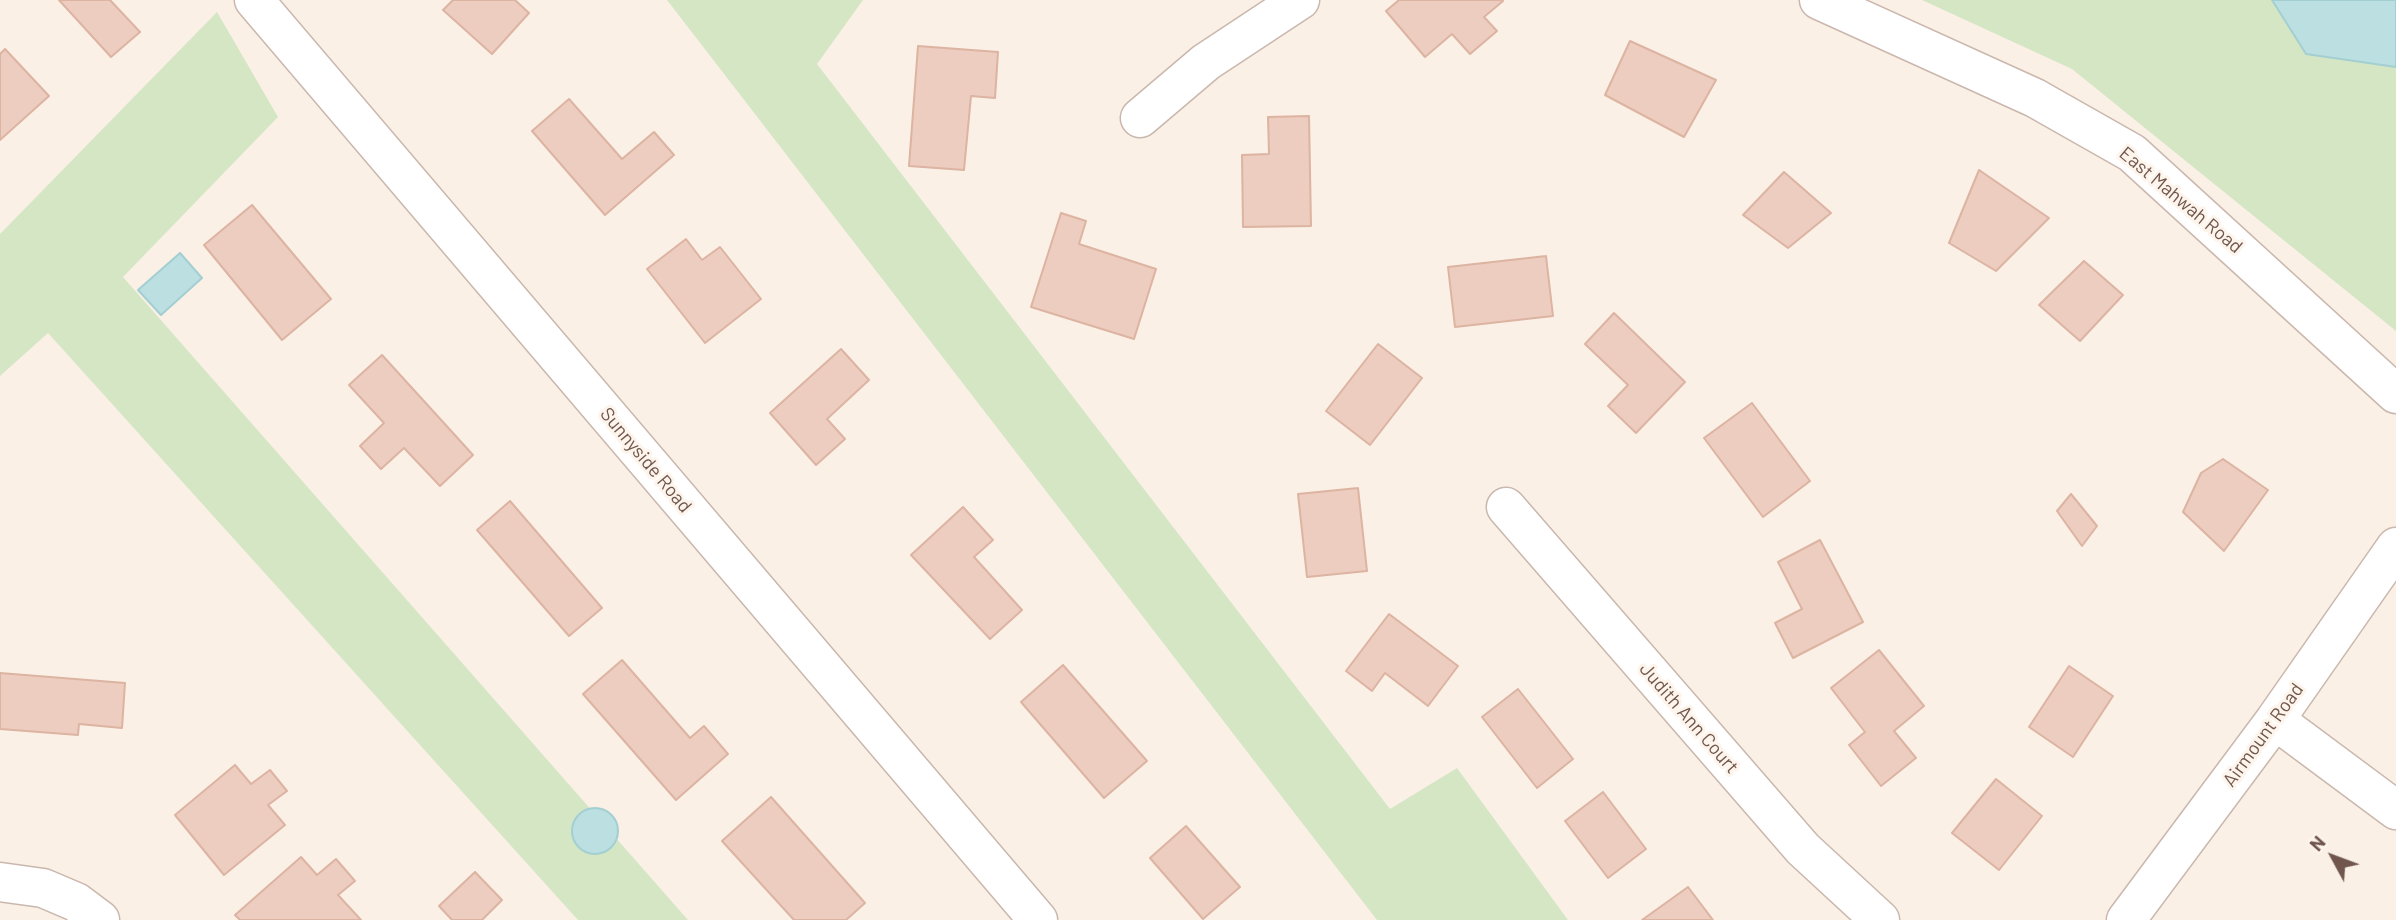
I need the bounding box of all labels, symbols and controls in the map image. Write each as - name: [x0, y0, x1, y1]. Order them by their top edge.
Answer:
- street label: East Mahwah Road: [2115, 142, 2247, 258]
- street label: Sunnyside Road: [595, 403, 697, 517]
- street label: Judith Ann Court: [1635, 658, 1743, 778]
- street label: Airmount Road: [2218, 679, 2308, 791]
- north arrow: [2298, 822, 2368, 892]
- text: N: [2304, 831, 2330, 855]

